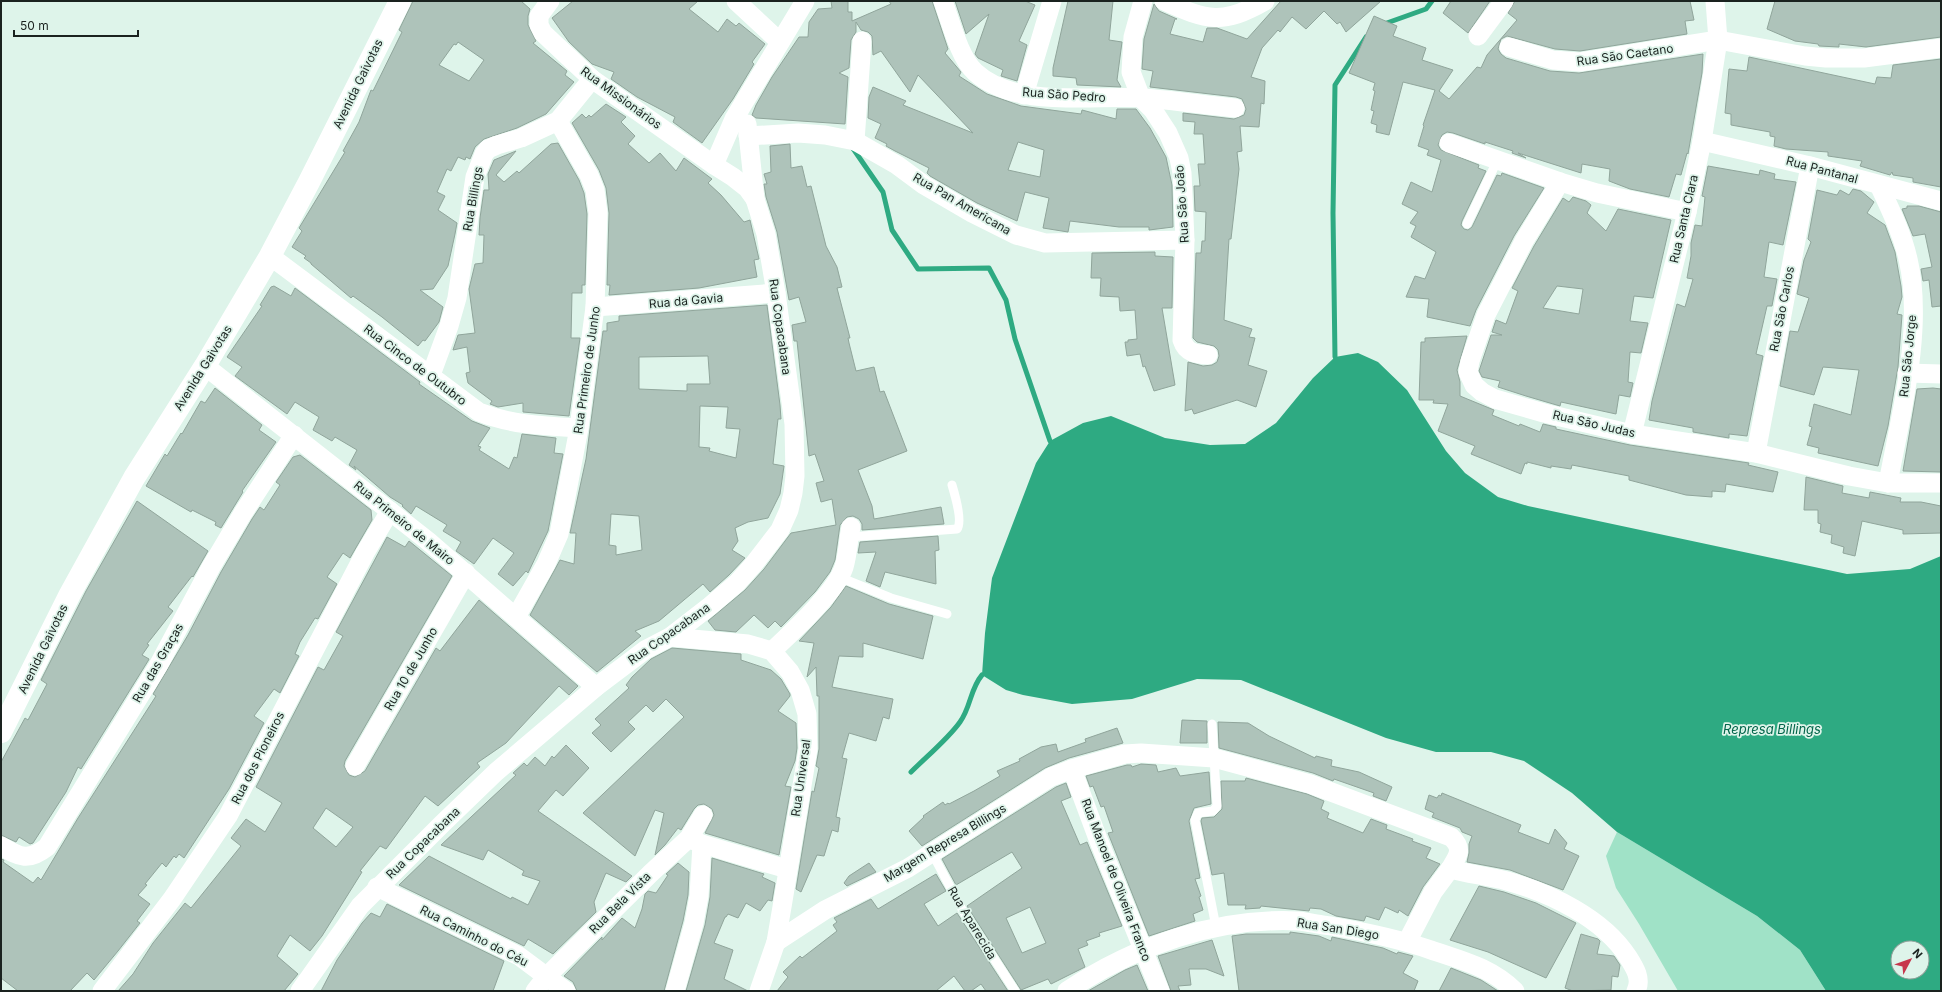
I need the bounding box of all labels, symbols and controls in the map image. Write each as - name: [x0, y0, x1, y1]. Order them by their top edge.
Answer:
- scale bar: [14, 12, 138, 38]
- text: 50 m: [20, 18, 49, 33]
- street label: Avenida Gaivotas: [329, 37, 386, 131]
- street label: Rua São Caetano: [1576, 40, 1674, 69]
- street label: Rua Missionários: [578, 63, 665, 132]
- street label: Rua São Pedro: [1022, 84, 1106, 105]
- street label: Rua Pantanal: [1785, 153, 1860, 186]
- street label: Rua São João: [1171, 165, 1192, 243]
- street label: Rua Billings: [459, 166, 486, 232]
- street label: Rua Pan Americana: [911, 169, 1014, 238]
- street label: Rua Santa Clara: [1666, 173, 1701, 265]
- street label: Rua São Carlos: [1766, 265, 1797, 353]
- street label: Rua Copacabana: [766, 278, 795, 376]
- street label: Rua da Gavia: [648, 290, 724, 311]
- street label: Rua Primeiro de Junho: [570, 305, 603, 435]
- street label: Rua São Jorge: [1896, 314, 1919, 398]
- street label: Rua Cinco de Outubro: [361, 321, 470, 408]
- street label: Avenida Gaivotas: [170, 322, 235, 413]
- street label: Rua São Judas: [1551, 407, 1637, 440]
- street label: Rua Primeiro de Mairo: [351, 477, 458, 568]
- street label: Rua Copacabana: [625, 600, 713, 668]
- street label: Avenida Gaivotas: [14, 602, 71, 696]
- street label: Rua das Graças: [129, 620, 186, 705]
- street label: Rua 10 de Junho: [381, 624, 441, 713]
- street label: Rua dos Pioneiros: [228, 709, 287, 807]
- water label: Represa Billings: [1723, 721, 1821, 737]
- street label: Rua Universal: [788, 738, 813, 818]
- street label: Rua Manoel de Oliveira Franco: [1078, 796, 1154, 963]
- street label: Margem Represa Billings: [881, 800, 1009, 885]
- street label: Rua Copacabana: [383, 804, 463, 882]
- street label: Rua Bela Vista: [586, 869, 654, 937]
- street label: Rua Aparecida: [945, 883, 1000, 962]
- street label: Rua Caminho do Céu: [418, 902, 531, 969]
- street label: Rua San Diego: [1296, 915, 1380, 942]
- north arrow: [1890, 940, 1930, 980]
- text: N: [1910, 946, 1926, 961]

